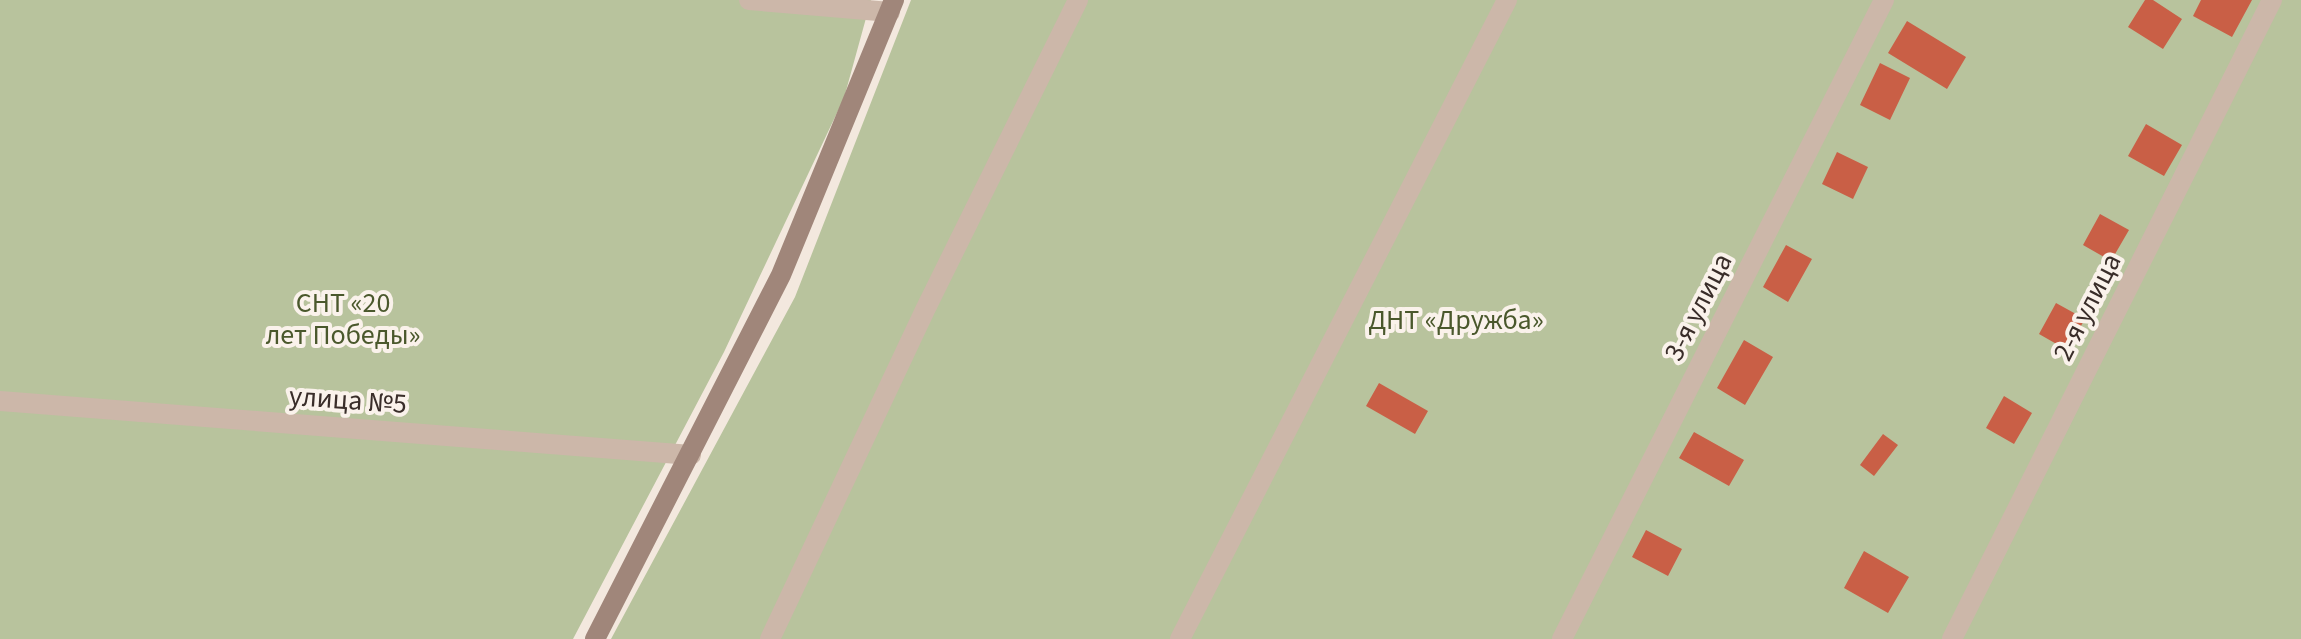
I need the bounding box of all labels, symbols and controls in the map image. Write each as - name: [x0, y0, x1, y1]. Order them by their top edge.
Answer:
- street label: 3-я улица: [1654, 246, 1742, 368]
- street label: 2-я улица: [2043, 246, 2131, 368]
- park label: СНТ «20 лет Победы»: [265, 283, 421, 355]
- park label: ДНТ «Дружба»: [1368, 300, 1544, 340]
- street label: улица №5: [288, 376, 408, 424]

